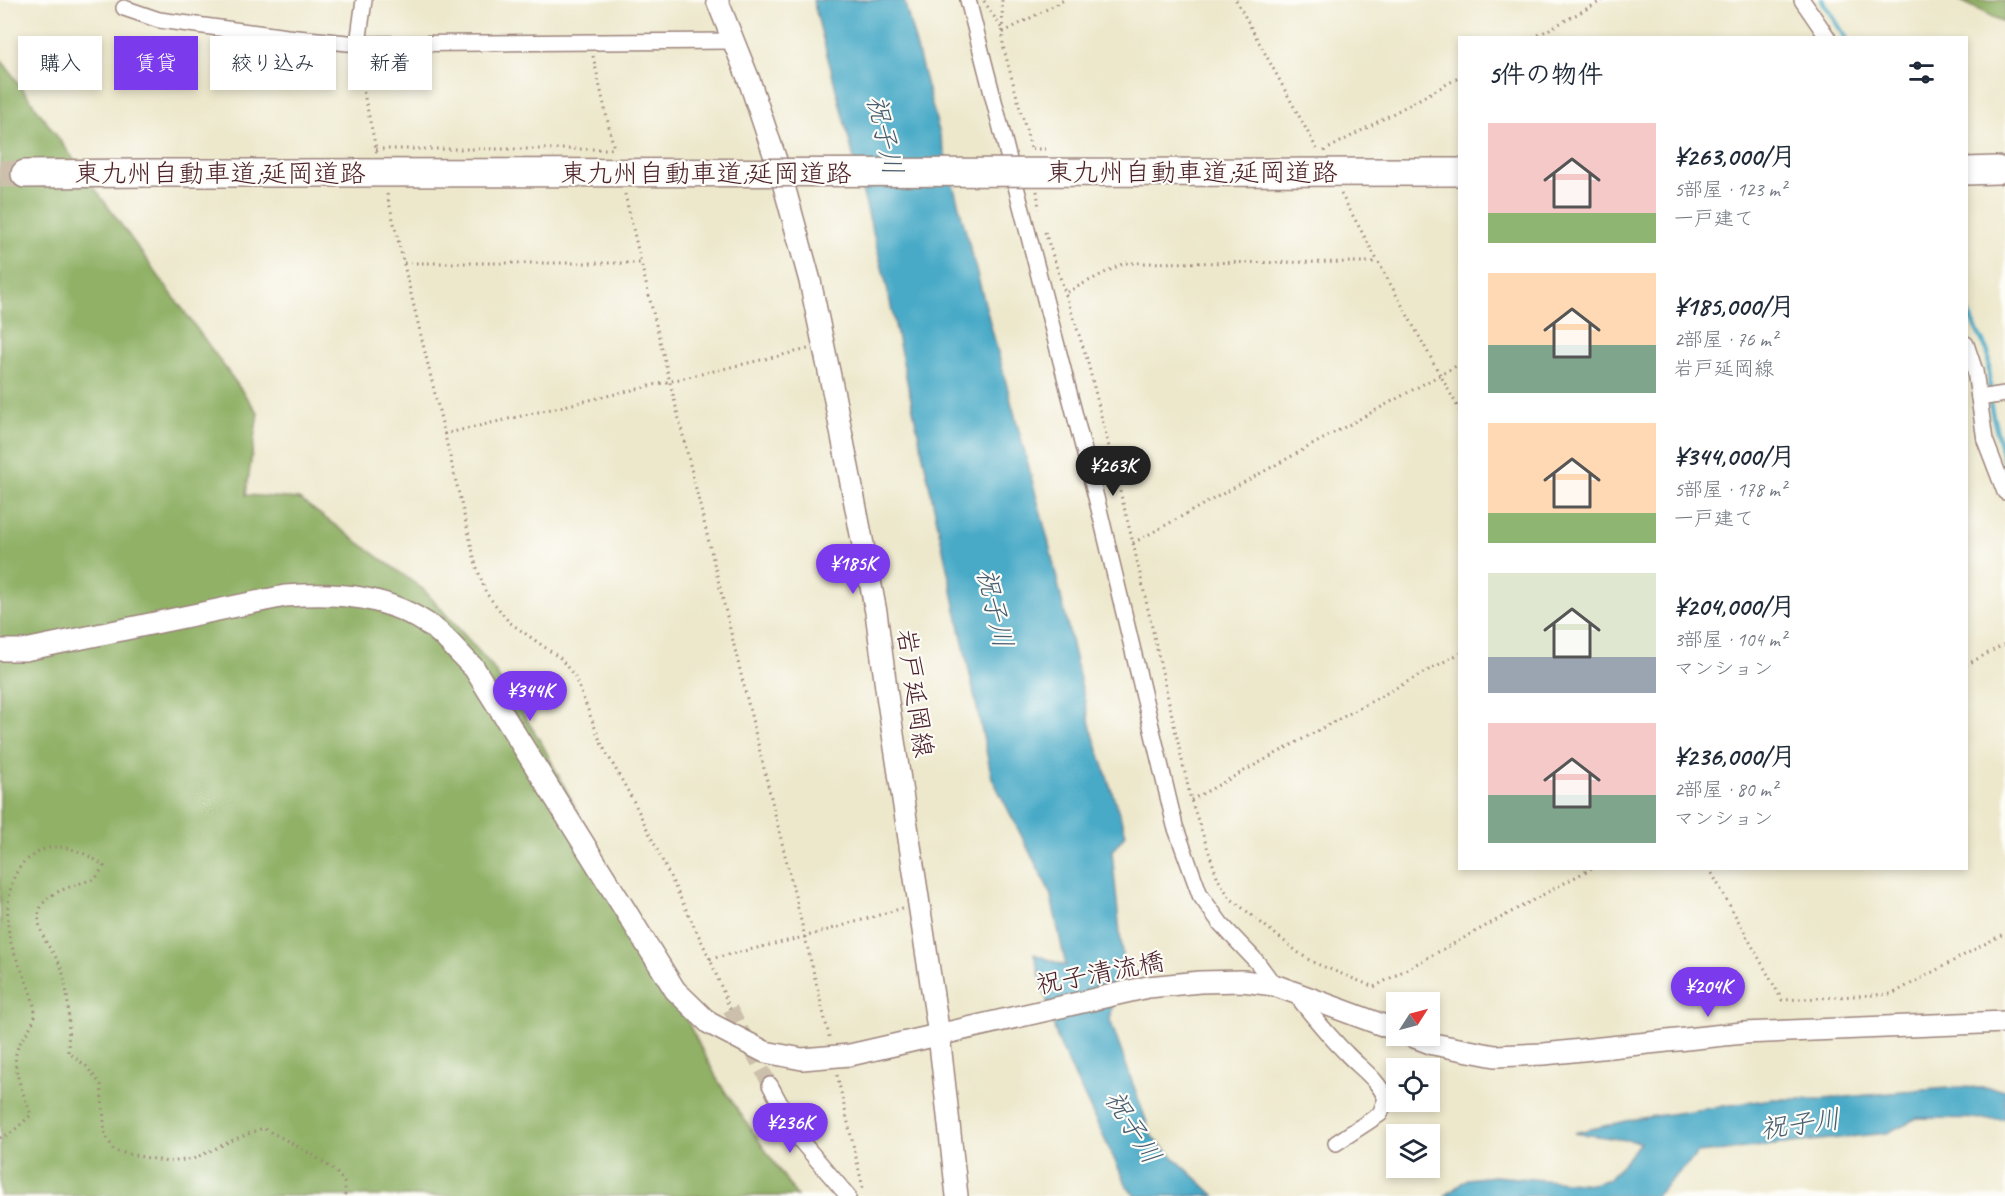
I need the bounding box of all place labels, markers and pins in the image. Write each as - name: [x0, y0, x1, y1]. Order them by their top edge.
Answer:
- pin: ¥263K: [1071, 446, 1155, 497]
- pin: ¥185K: [811, 544, 895, 595]
- pin: ¥344K: [488, 671, 572, 722]
- pin: ¥204K: [1666, 967, 1750, 1018]
- pin: ¥236K: [748, 1103, 832, 1154]

